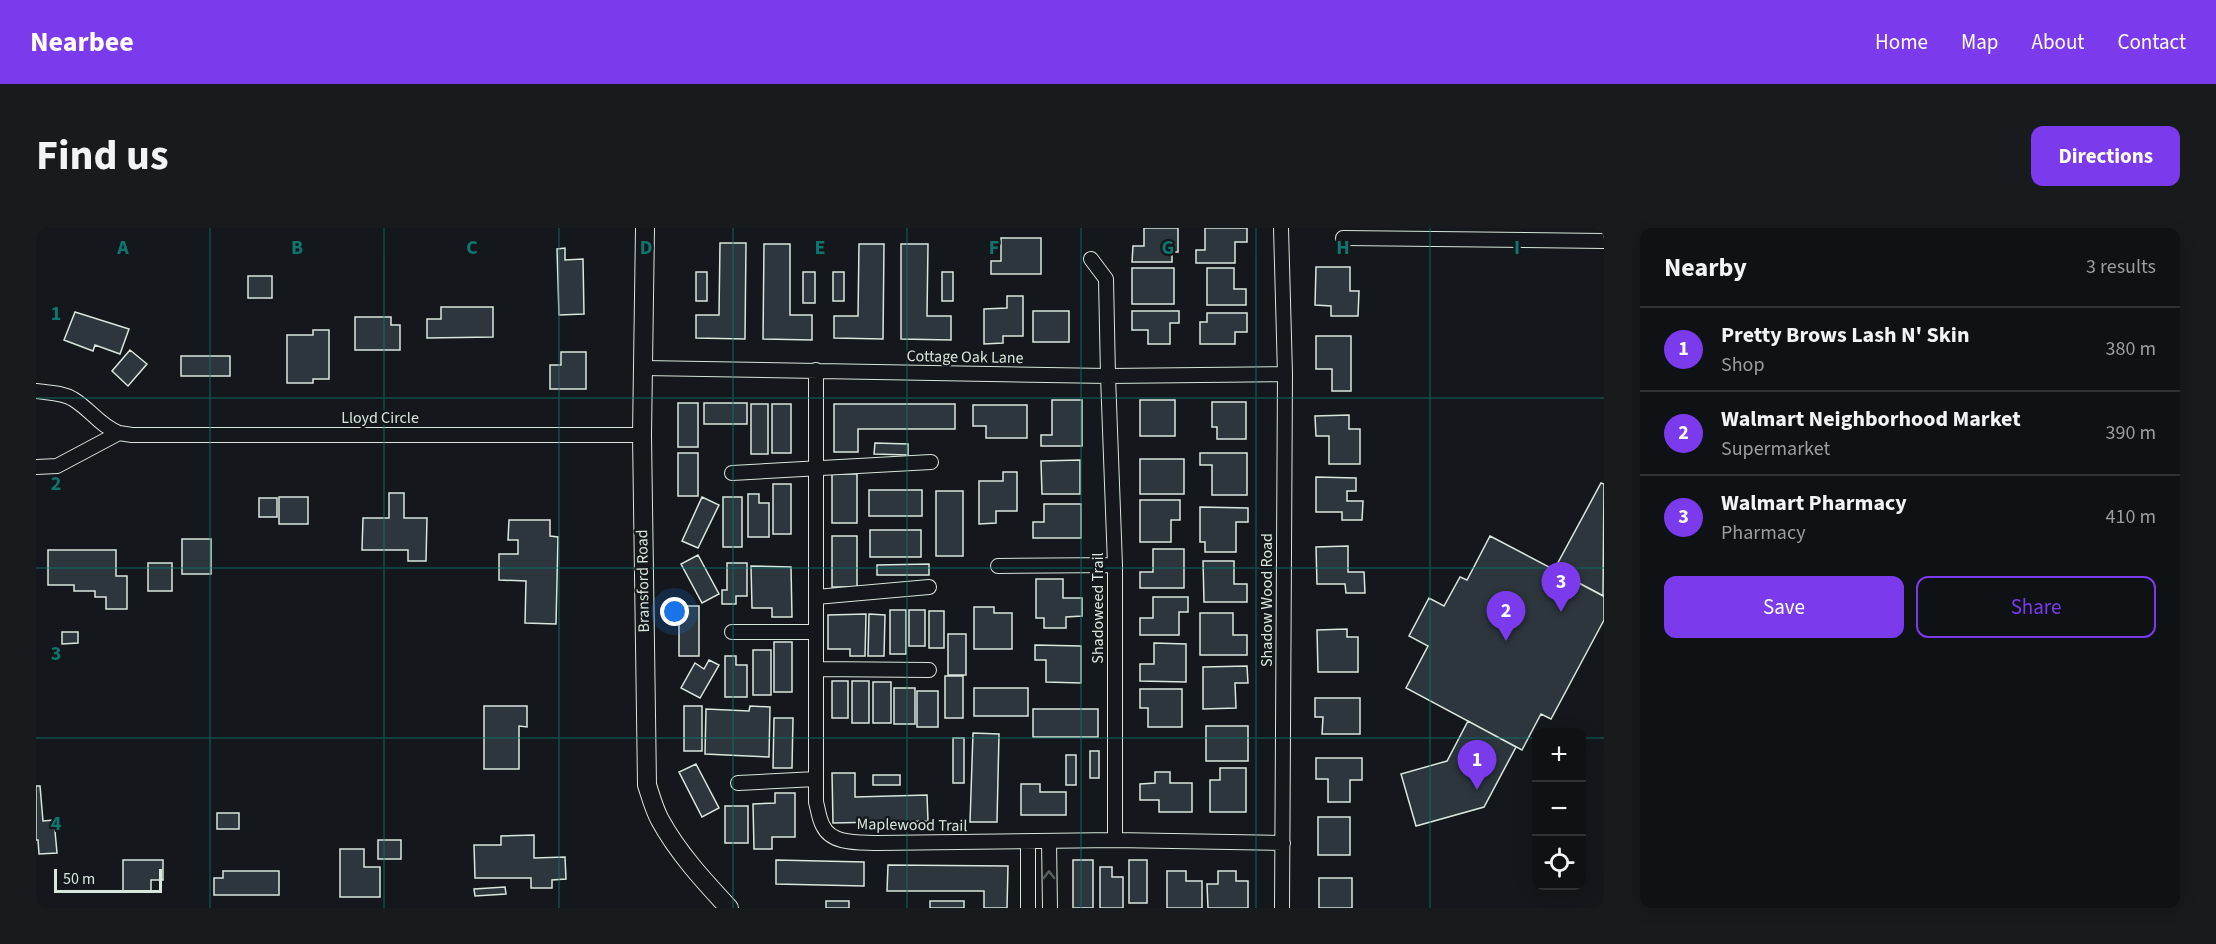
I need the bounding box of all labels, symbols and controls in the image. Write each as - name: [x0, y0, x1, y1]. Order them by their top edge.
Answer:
- text: Nearbee: [30, 22, 134, 62]
- text: Home: [1875, 27, 1928, 57]
- text: Map: [1961, 27, 1999, 57]
- text: About: [2032, 27, 2084, 57]
- text: Contact: [2117, 27, 2186, 57]
- text: Find us: [36, 126, 169, 186]
- button: Directions: [2031, 126, 2180, 186]
- text: A: [116, 234, 129, 262]
- text: B: [291, 234, 303, 262]
- text: C: [466, 234, 478, 262]
- text: D: [640, 234, 652, 262]
- text: E: [815, 234, 825, 262]
- text: F: [989, 234, 999, 262]
- text: G: [1162, 234, 1174, 262]
- text: H: [1336, 234, 1350, 262]
- text: I: [1514, 234, 1520, 262]
- text: Nearby: [1664, 249, 1747, 286]
- text: 3 results: [2086, 253, 2156, 281]
- text: 1: [51, 300, 61, 328]
- text: Pretty Brows Lash N' Skin: [1721, 319, 1969, 351]
- text: 1: [1678, 335, 1689, 363]
- text: 380 m: [2106, 335, 2156, 363]
- street label: Cottage Oak Lane: [906, 345, 1024, 369]
- text: Shop: [1721, 351, 1765, 379]
- text: Walmart Neighborhood Market: [1721, 403, 2021, 435]
- street label: Lloyd Circle: [341, 407, 419, 429]
- text: 2: [1678, 419, 1689, 447]
- text: 390 m: [2106, 419, 2156, 447]
- text: Supermarket: [1721, 435, 1830, 463]
- text: 2: [51, 470, 61, 498]
- text: Walmart Pharmacy: [1721, 487, 1907, 519]
- text: 3: [1678, 503, 1689, 531]
- text: 410 m: [2106, 503, 2156, 531]
- text: Pharmacy: [1721, 519, 1805, 547]
- street label: Bransford Road: [631, 529, 655, 633]
- street label: Shadow Wood Road: [1256, 533, 1278, 667]
- street label: Shadoweed Trail: [1087, 552, 1109, 664]
- pin: 3: [1542, 562, 1580, 612]
- button: Save: [1664, 576, 1904, 638]
- button: Share: [1916, 576, 2156, 638]
- pin: 2: [1486, 592, 1526, 641]
- your location: [660, 597, 689, 626]
- text: 3: [51, 640, 61, 668]
- map controls: [1532, 728, 1586, 890]
- button: +: [1532, 728, 1586, 782]
- pin: 1: [1458, 740, 1496, 790]
- button: −: [1532, 782, 1586, 836]
- text: 4: [51, 810, 62, 838]
- street label: Maplewood Trail: [856, 813, 968, 837]
- button: locate: [1532, 836, 1586, 890]
- scale bar: [54, 866, 162, 894]
- text: 50 m: [63, 868, 95, 890]
- one-way arrow: [1043, 870, 1055, 879]

